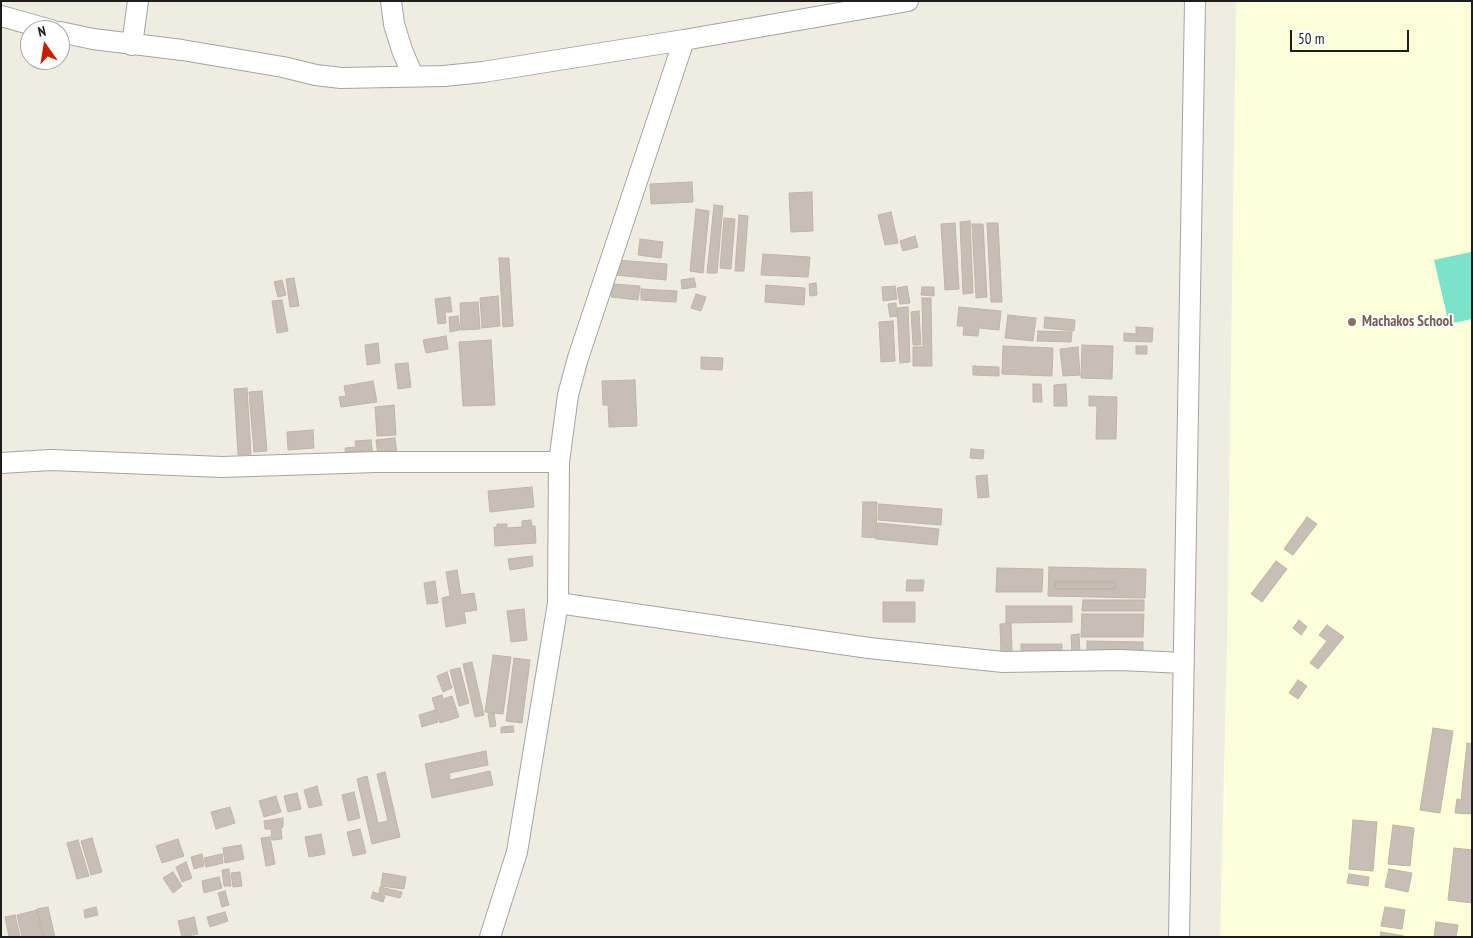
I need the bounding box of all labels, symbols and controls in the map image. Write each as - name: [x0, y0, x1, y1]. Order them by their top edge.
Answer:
- north arrow: [20, 20, 70, 70]
- scale bar: [1293, 20, 1412, 52]
- text: N: [36, 22, 48, 41]
- text: 50 m: [1298, 29, 1324, 48]
- place label: Machakos School: [1362, 313, 1453, 331]
- marker: Machakos School: [1346, 316, 1358, 328]

